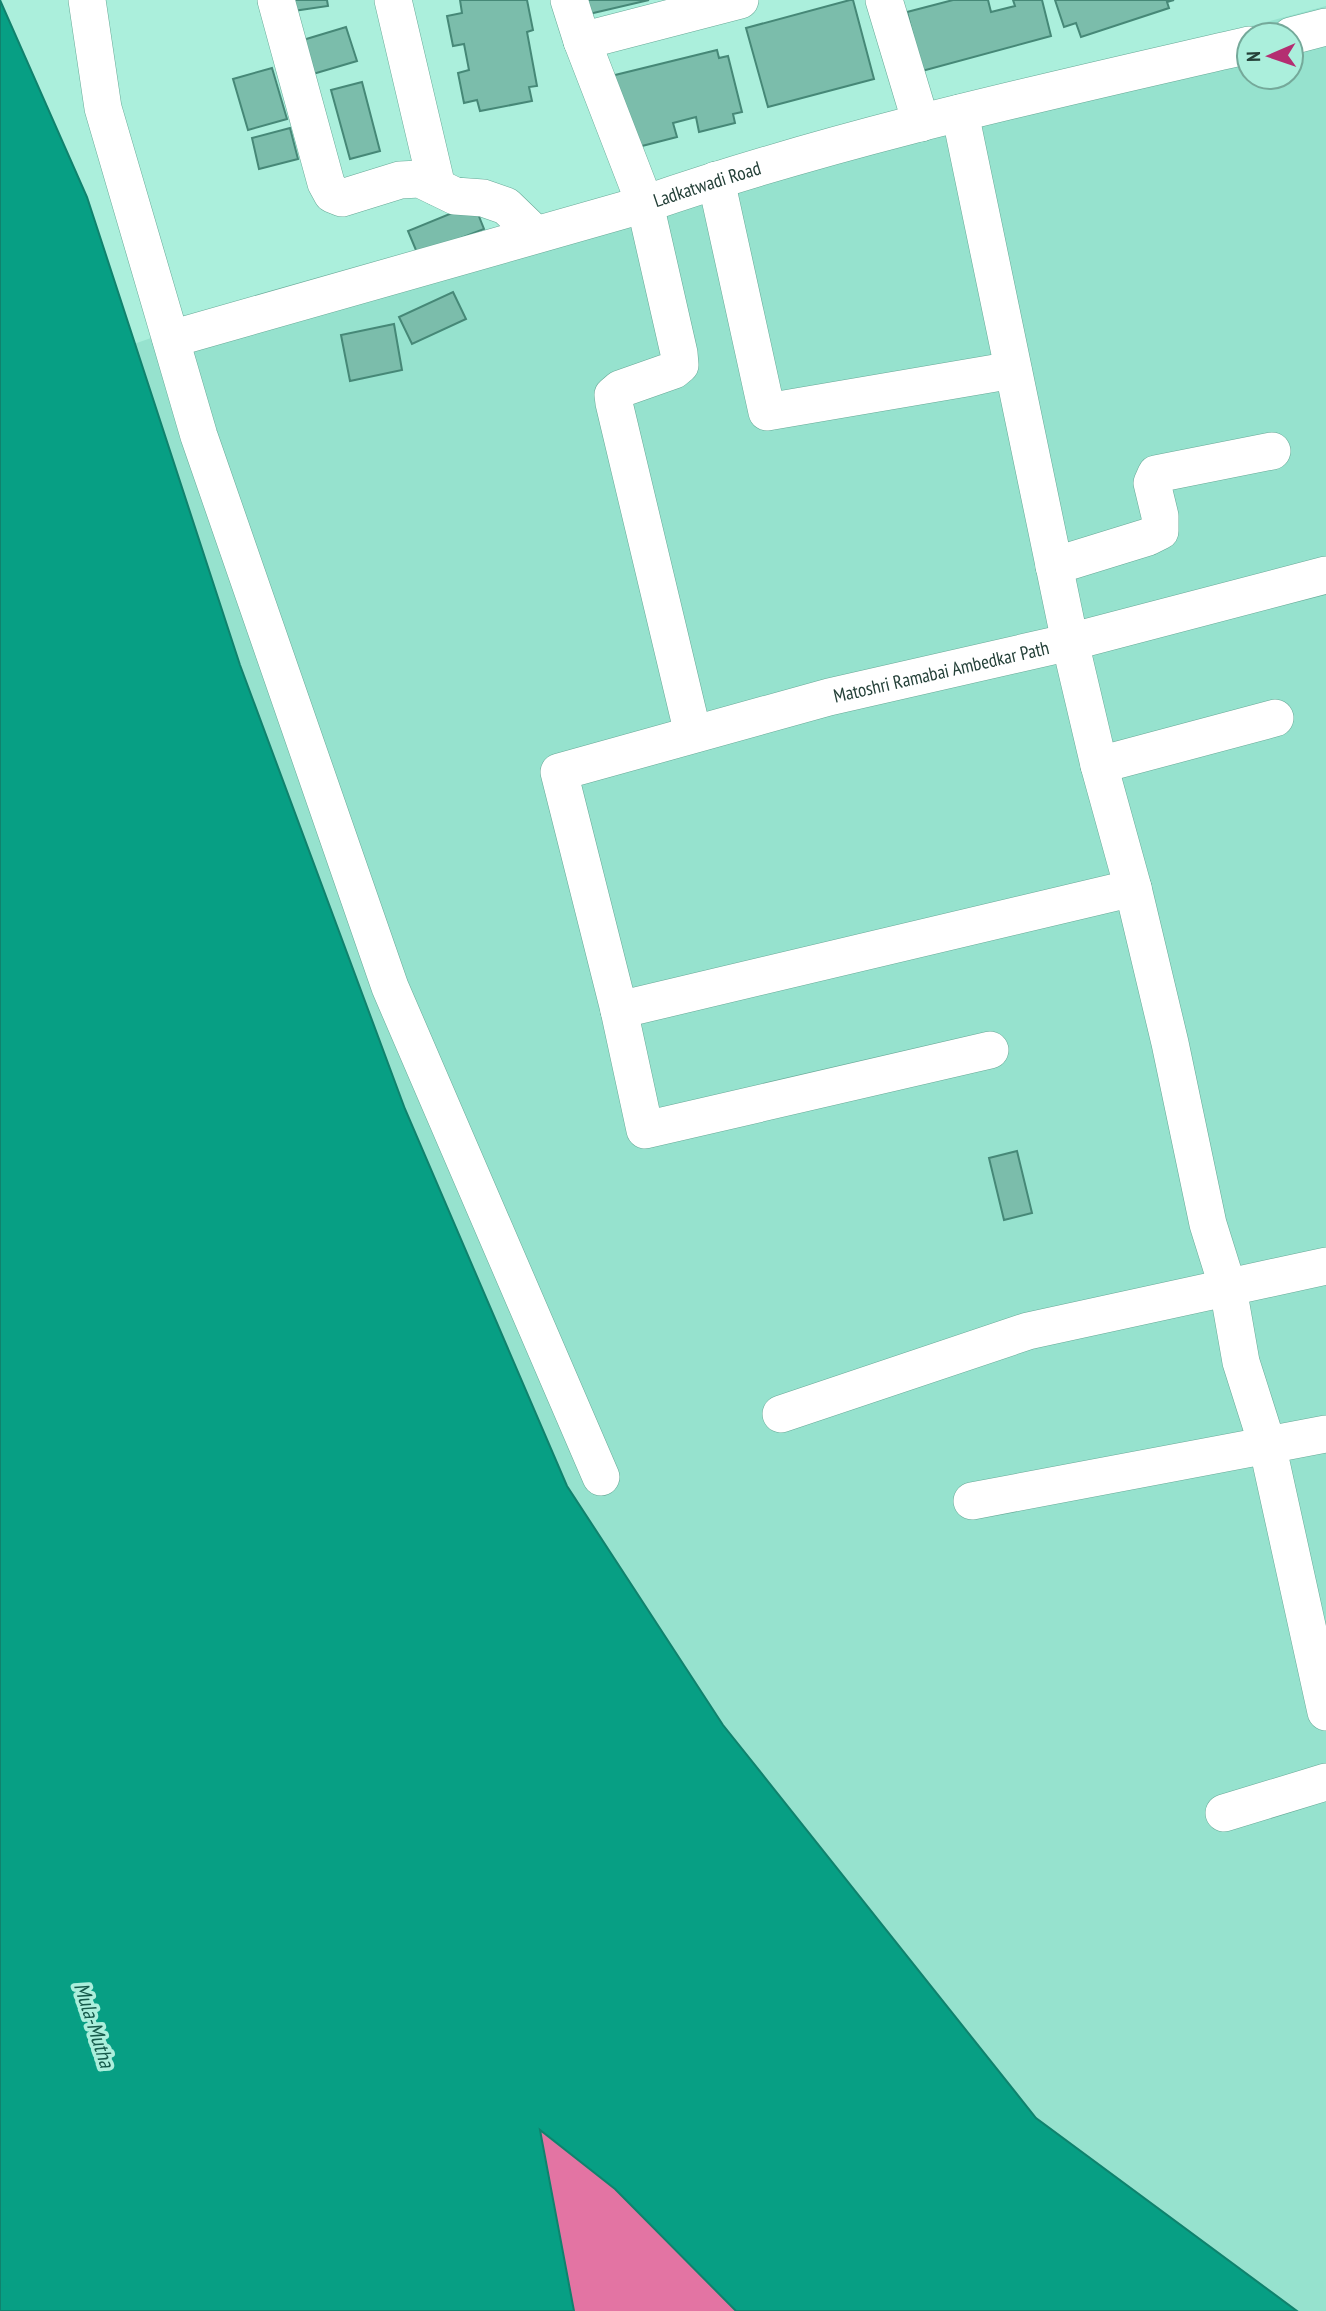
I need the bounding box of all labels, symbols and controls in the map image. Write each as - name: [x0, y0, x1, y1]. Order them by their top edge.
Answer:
- north arrow: [1235, 21, 1305, 91]
- text: N: [1241, 51, 1265, 62]
- street label: Ladkatwadi Road: [650, 156, 763, 212]
- street label: Matoshri Ramabai Ambedkar Path: [831, 635, 1051, 708]
- water label: Mula-Mutha: [68, 1979, 121, 2072]

